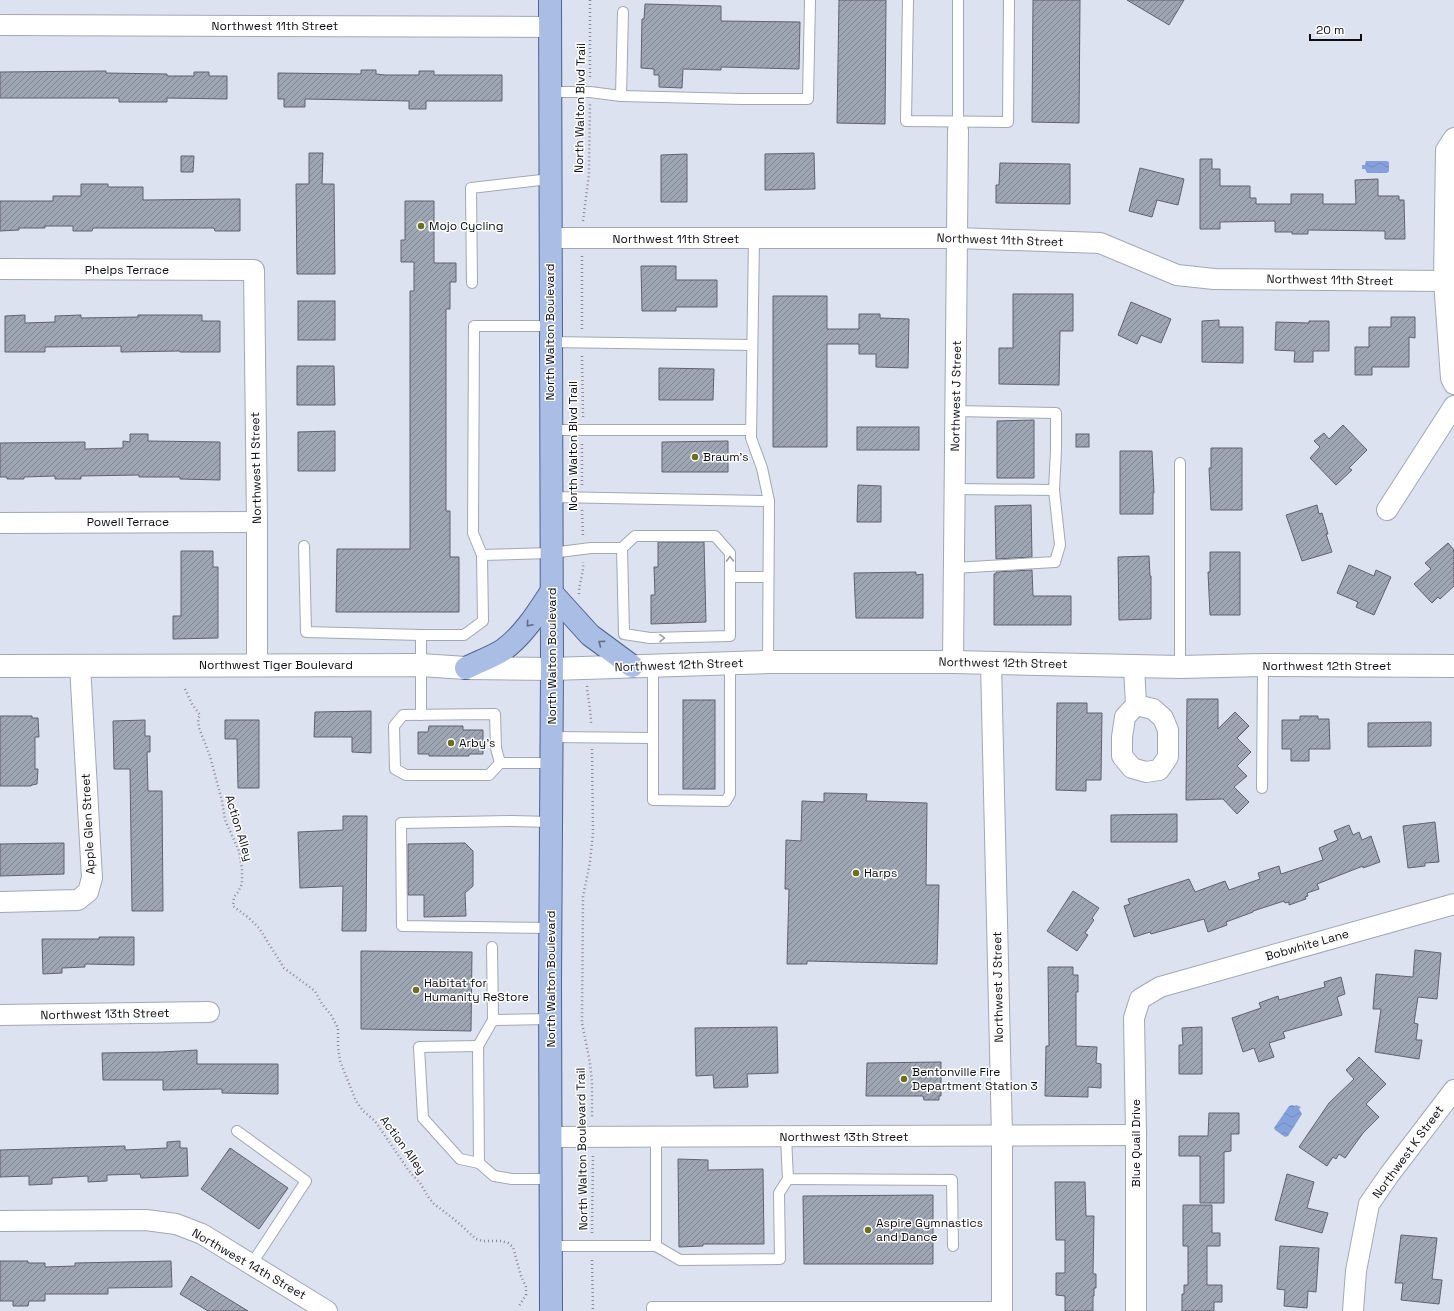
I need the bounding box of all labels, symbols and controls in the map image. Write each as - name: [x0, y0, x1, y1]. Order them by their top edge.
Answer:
- scale bar: [1310, 16, 1361, 42]
- street label: Northwest 11th Street: [212, 18, 338, 34]
- text: 20 m: [1316, 22, 1344, 38]
- street label: North Walton Blvd Trail: [571, 43, 589, 173]
- place label: Mojo Cycling: [429, 218, 503, 234]
- marker: Mojo Cycling: [416, 221, 426, 231]
- street label: Northwest 11th Street: [936, 230, 1064, 250]
- street label: Northwest 11th Street: [613, 231, 739, 247]
- street label: Phelps Terrace: [85, 262, 169, 278]
- street label: North Walton Boulevard: [542, 264, 558, 400]
- street label: Northwest 11th Street: [1266, 271, 1394, 289]
- street label: Northwest J Street: [947, 340, 965, 452]
- street label: North Walton Blvd Trail: [565, 381, 581, 511]
- street label: Northwest H Street: [247, 412, 265, 524]
- place label: Braum's: [703, 449, 749, 465]
- marker: Braum's: [690, 452, 700, 462]
- street label: Powell Terrace: [87, 514, 169, 530]
- one-way arrow: [725, 556, 734, 562]
- street label: North Walton Boulevard: [544, 588, 560, 724]
- one-way arrow: [526, 619, 533, 626]
- one-way arrow: [659, 633, 665, 642]
- one-way arrow: [598, 640, 605, 647]
- street label: Northwest 12th Street: [938, 654, 1068, 672]
- street label: Northwest 12th Street: [614, 655, 744, 675]
- street label: Northwest Tiger Boulevard: [199, 657, 353, 673]
- street label: Northwest 12th Street: [1263, 658, 1392, 674]
- place label: Arby's: [459, 735, 495, 751]
- marker: Arby's: [446, 738, 456, 748]
- street label: Apple Glen Street: [77, 773, 99, 875]
- street label: Action Alley: [221, 793, 257, 863]
- place label: Harps: [864, 865, 897, 881]
- marker: Harps: [851, 868, 861, 878]
- street label: North Walton Boulevard: [543, 911, 559, 1047]
- street label: Bobwhite Lane: [1263, 925, 1351, 965]
- street label: Northwest J Street: [989, 931, 1007, 1043]
- place label: Habitat for Humanity ReStore: [424, 975, 529, 1005]
- marker: Habitat for Humanity ReStore: [411, 985, 421, 995]
- street label: Northwest 13th Street: [40, 1005, 170, 1023]
- place label: Bentonville Fire Department Station 3: [912, 1064, 1038, 1094]
- street label: North Walton Boulevard Trail: [573, 1067, 591, 1231]
- marker: Bentonville Fire Department Station 3: [899, 1074, 909, 1084]
- street label: Blue Quail Drive: [1128, 1099, 1144, 1187]
- street label: Northwest K Street: [1369, 1102, 1447, 1202]
- street label: Action Alley: [376, 1113, 430, 1177]
- street label: Northwest 13th Street: [779, 1129, 909, 1145]
- place label: Aspire Gymnastics and Dance: [876, 1215, 983, 1245]
- street label: Northwest 14th Street: [189, 1225, 309, 1303]
- marker: Aspire Gymnastics and Dance: [863, 1225, 873, 1235]

